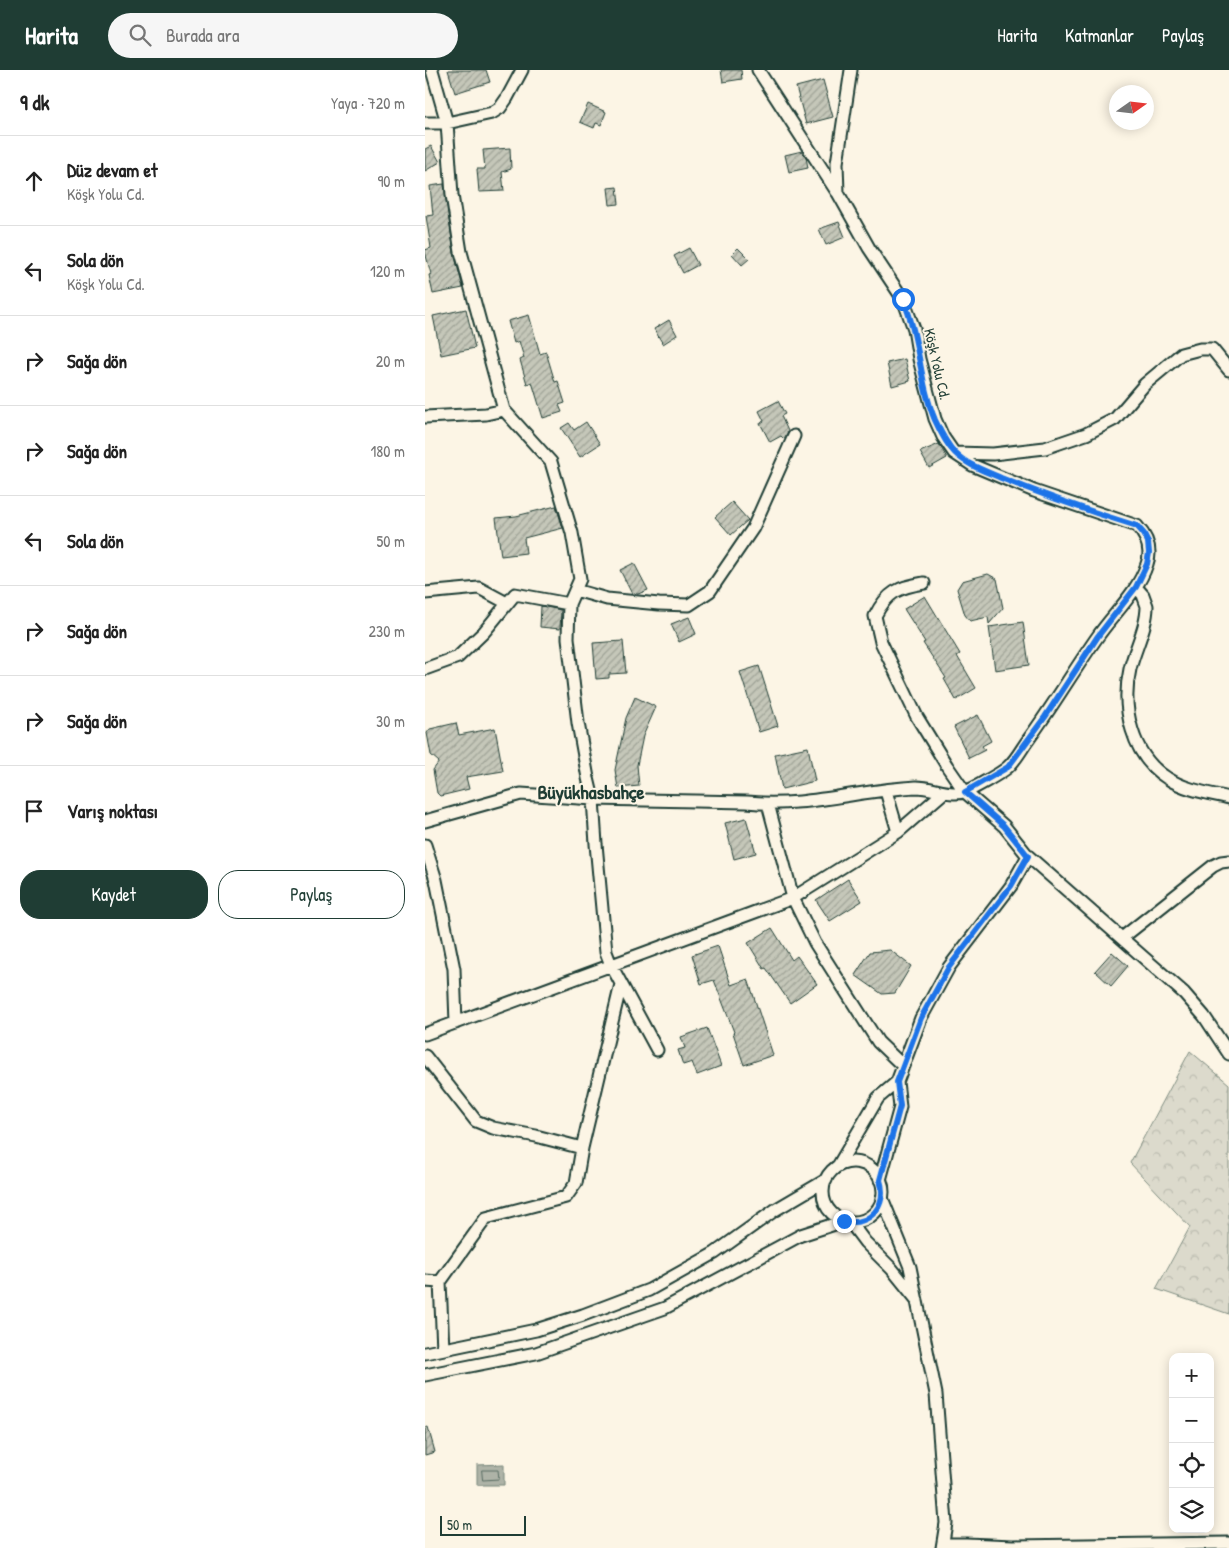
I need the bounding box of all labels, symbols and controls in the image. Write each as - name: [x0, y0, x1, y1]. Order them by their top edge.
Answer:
- search box: [108, 13, 458, 58]
- text: Harita: [25, 19, 78, 51]
- icon: search: [126, 21, 154, 49]
- text: Burada ara: [166, 22, 239, 48]
- text: Harita: [997, 23, 1037, 48]
- text: Katmanlar: [1065, 23, 1134, 48]
- text: Paylaş: [1162, 23, 1204, 48]
- north arrow: [1109, 85, 1154, 130]
- text: 9 dk: [20, 88, 49, 117]
- text: Yaya · 720 m: [331, 92, 405, 114]
- text: Düz devam et: [67, 157, 158, 183]
- icon: ahead: [20, 167, 48, 195]
- text: 90 m: [377, 170, 405, 192]
- text: Köşk Yolu Cd.: [67, 183, 145, 205]
- text: Sola dön: [67, 247, 124, 273]
- icon: left: [20, 257, 48, 285]
- text: 120 m: [370, 260, 405, 282]
- text: Köşk Yolu Cd.: [67, 273, 145, 295]
- route start: [892, 288, 915, 311]
- street label: Köşk Yolu Cd.: [919, 326, 956, 402]
- icon: right: [20, 347, 48, 375]
- text: Sağa dön: [67, 348, 127, 374]
- text: 20 m: [376, 350, 405, 372]
- icon: right: [20, 437, 48, 465]
- text: Sağa dön: [67, 438, 127, 464]
- text: 180 m: [371, 440, 405, 462]
- icon: left: [20, 527, 48, 555]
- text: Sola dön: [67, 528, 124, 554]
- text: 50 m: [377, 530, 405, 552]
- icon: right: [20, 617, 48, 645]
- text: Sağa dön: [67, 618, 127, 644]
- text: 230 m: [369, 620, 405, 642]
- icon: right: [20, 707, 48, 735]
- text: Sağa dön: [67, 708, 127, 734]
- text: 30 m: [376, 710, 405, 732]
- district label: Büyükhasbahçe: [537, 778, 645, 806]
- icon: arrive: [20, 797, 48, 825]
- text: Varış noktası: [67, 798, 158, 824]
- button: Kaydet: [20, 870, 208, 919]
- button: Paylaş: [218, 870, 405, 919]
- route end: [833, 1210, 856, 1233]
- map controls: [1169, 1353, 1214, 1533]
- button: +: [1169, 1353, 1214, 1398]
- button: −: [1169, 1398, 1214, 1443]
- button: locate: [1169, 1443, 1214, 1488]
- button: layers: [1169, 1488, 1214, 1533]
- scale bar: [440, 1513, 526, 1536]
- text: 50 m: [447, 1515, 472, 1534]

